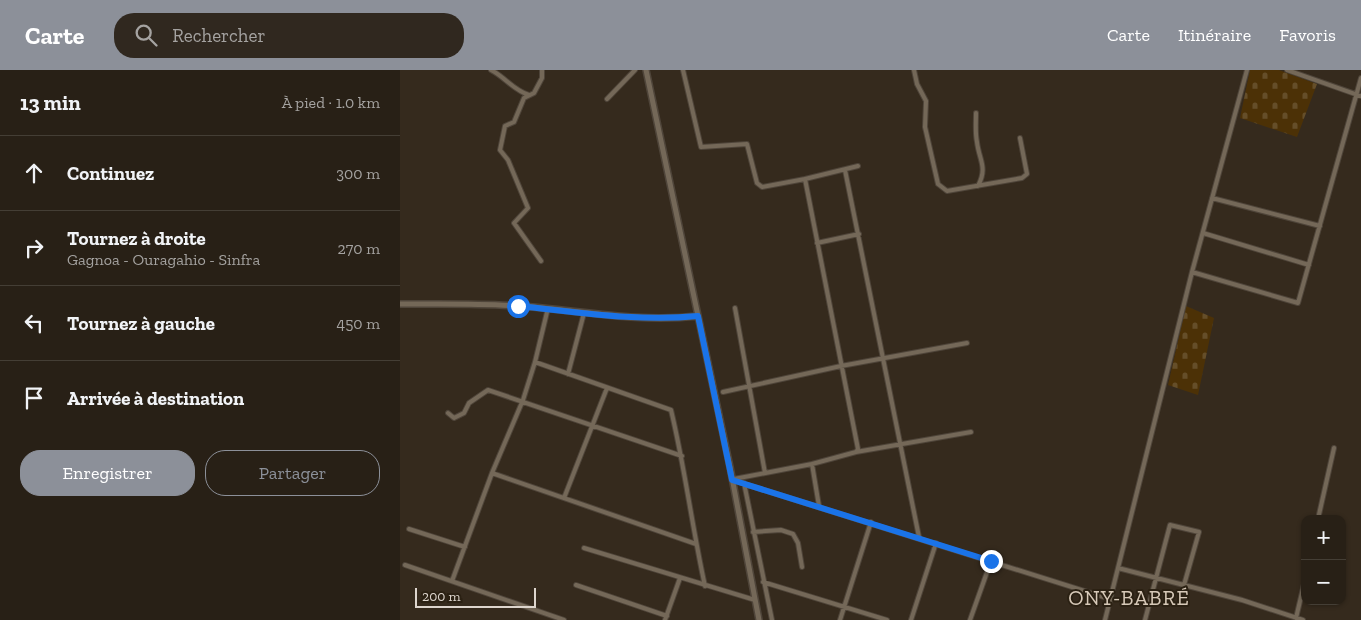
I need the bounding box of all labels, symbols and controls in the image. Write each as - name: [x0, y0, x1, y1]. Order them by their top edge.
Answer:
- search box: [114, 13, 464, 58]
- text: Carte: [25, 21, 84, 50]
- icon: search: [132, 21, 160, 49]
- text: Rechercher: [172, 24, 265, 47]
- text: Carte: [1107, 24, 1150, 46]
- text: Itinéraire: [1178, 24, 1251, 46]
- text: Favoris: [1279, 24, 1336, 46]
- text: 13 min: [20, 90, 81, 115]
- text: À pied · 1.0 km: [282, 93, 380, 112]
- icon: ahead: [20, 159, 48, 187]
- text: Continuez: [67, 162, 154, 185]
- text: 300 m: [336, 164, 380, 183]
- text: Tournez à droite: [67, 227, 206, 250]
- icon: right: [20, 234, 48, 262]
- text: 270 m: [338, 239, 380, 258]
- text: Gagnoa - Ouragahio - Sinfra: [67, 250, 260, 269]
- route start: [507, 295, 530, 318]
- icon: left: [20, 309, 48, 337]
- text: Tournez à gauche: [67, 312, 215, 335]
- text: 450 m: [337, 314, 380, 333]
- icon: arrive: [20, 384, 48, 412]
- text: Arrivée à destination: [67, 387, 244, 410]
- button: Enregistrer: [20, 450, 195, 496]
- button: Partager: [205, 450, 380, 496]
- map controls: [1301, 515, 1346, 605]
- button: +: [1301, 515, 1346, 560]
- route end: [980, 550, 1003, 573]
- button: −: [1301, 560, 1346, 605]
- scale bar: [415, 585, 536, 608]
- district label: ONY-BABRÉ: [1068, 585, 1190, 610]
- text: 200 m: [422, 588, 461, 605]

